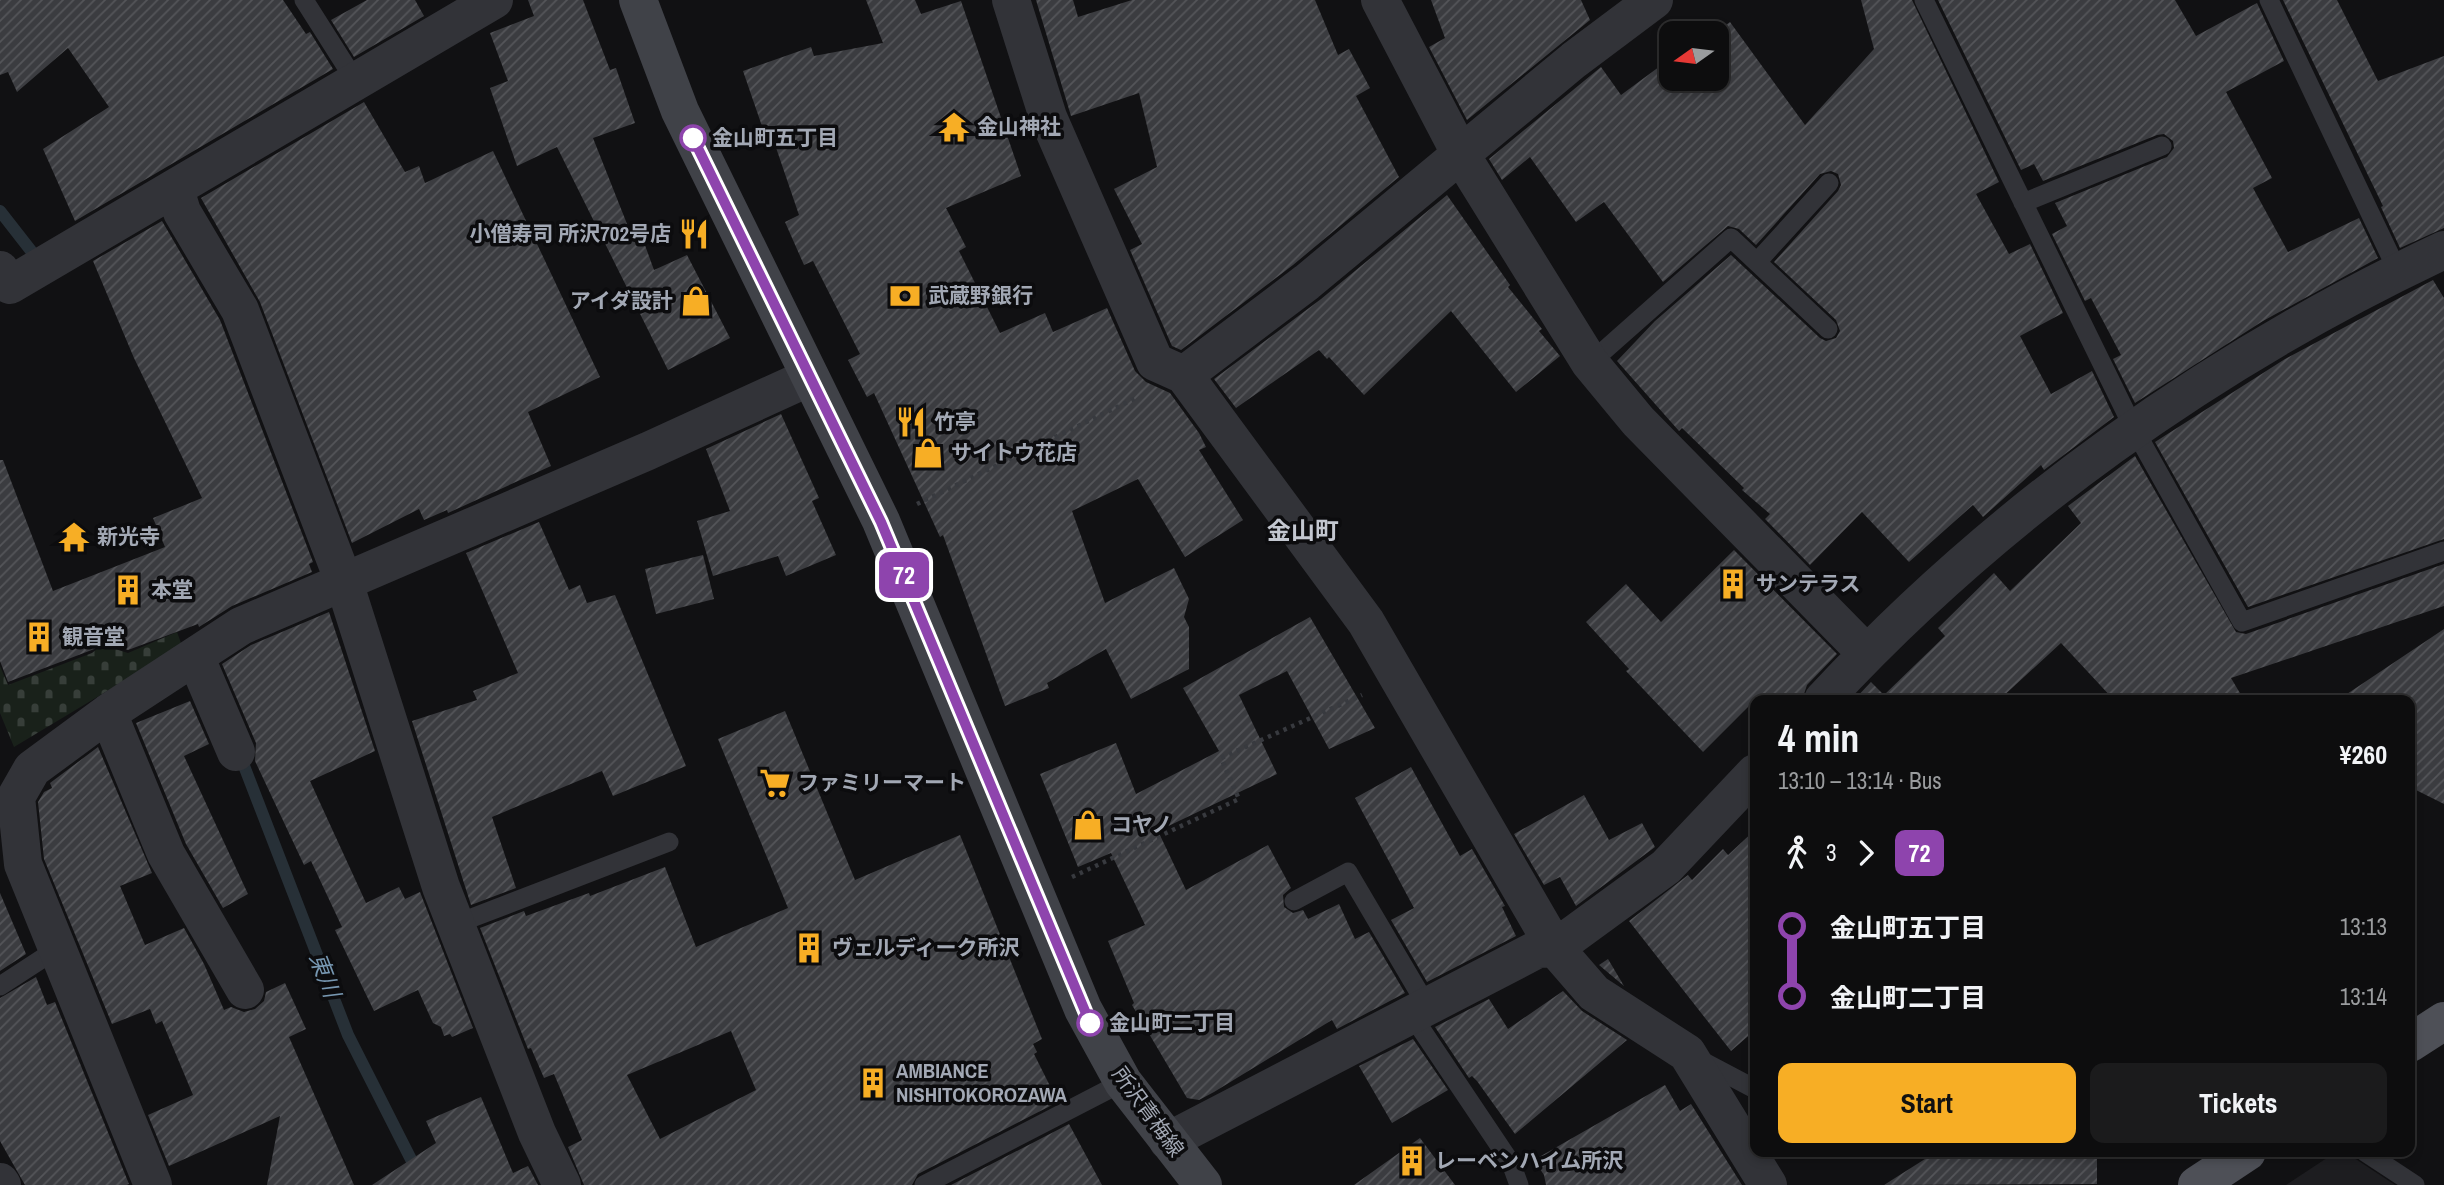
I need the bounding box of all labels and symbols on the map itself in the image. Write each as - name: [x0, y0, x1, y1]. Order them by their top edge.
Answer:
- north arrow: [1659, 21, 1729, 91]
- temple icon: 金山神社: [937, 110, 971, 144]
- place label: 金山神社: [977, 112, 1061, 141]
- place label: 金山町五丁目: [712, 123, 838, 152]
- marker: 金山町五丁目: [680, 125, 706, 151]
- restaurant icon: 小僧寿司 所沢702号店: [677, 217, 711, 251]
- place label: 小僧寿司 所沢702号店: [469, 219, 671, 248]
- bank icon: 武蔵野銀行: [888, 279, 922, 313]
- place label: 武蔵野銀行: [928, 281, 1033, 310]
- shop icon: アイダ設計: [679, 284, 713, 318]
- place label: アイダ設計: [570, 286, 673, 315]
- restaurant icon: 竹亭: [894, 405, 928, 439]
- place label: 竹亭: [934, 407, 976, 436]
- shop icon: サイトウ花店: [911, 436, 945, 470]
- place label: サイトウ花店: [951, 438, 1077, 467]
- district label: 金山町: [1267, 514, 1339, 546]
- temple icon: 新光寺: [57, 520, 91, 554]
- place label: 新光寺: [97, 522, 160, 551]
- line badge: 72: [872, 552, 936, 598]
- building icon: サンテラス: [1716, 567, 1750, 601]
- place label: サンテラス: [1756, 569, 1861, 598]
- building icon: 本堂: [111, 573, 145, 607]
- place label: 本堂: [151, 575, 193, 604]
- building icon: 観音堂: [22, 620, 56, 654]
- place label: 観音堂: [62, 622, 125, 651]
- supermarket icon: ファミリーマート: [758, 766, 792, 800]
- place label: ファミリーマート: [798, 768, 966, 797]
- shop icon: コヤノ: [1071, 808, 1105, 842]
- place label: コヤノ: [1111, 810, 1172, 839]
- building icon: ヴェルディーク所沢: [792, 931, 826, 965]
- place label: ヴェルディーク所沢: [832, 933, 1020, 962]
- water label: 東川: [303, 948, 349, 1005]
- place label: 金山町二丁目: [1109, 1008, 1235, 1037]
- marker: 金山町二丁目: [1077, 1010, 1103, 1036]
- place label: AMBIANCE NISHITOKOROZAWA: [896, 1056, 1068, 1109]
- street label: 所沢青梅線: [1106, 1061, 1191, 1163]
- building icon: AMBIANCE NISHITOKOROZAWA: [856, 1066, 890, 1100]
- building icon: レーベンハイム所沢: [1395, 1144, 1429, 1178]
- place label: レーベンハイム所沢: [1435, 1146, 1623, 1175]

